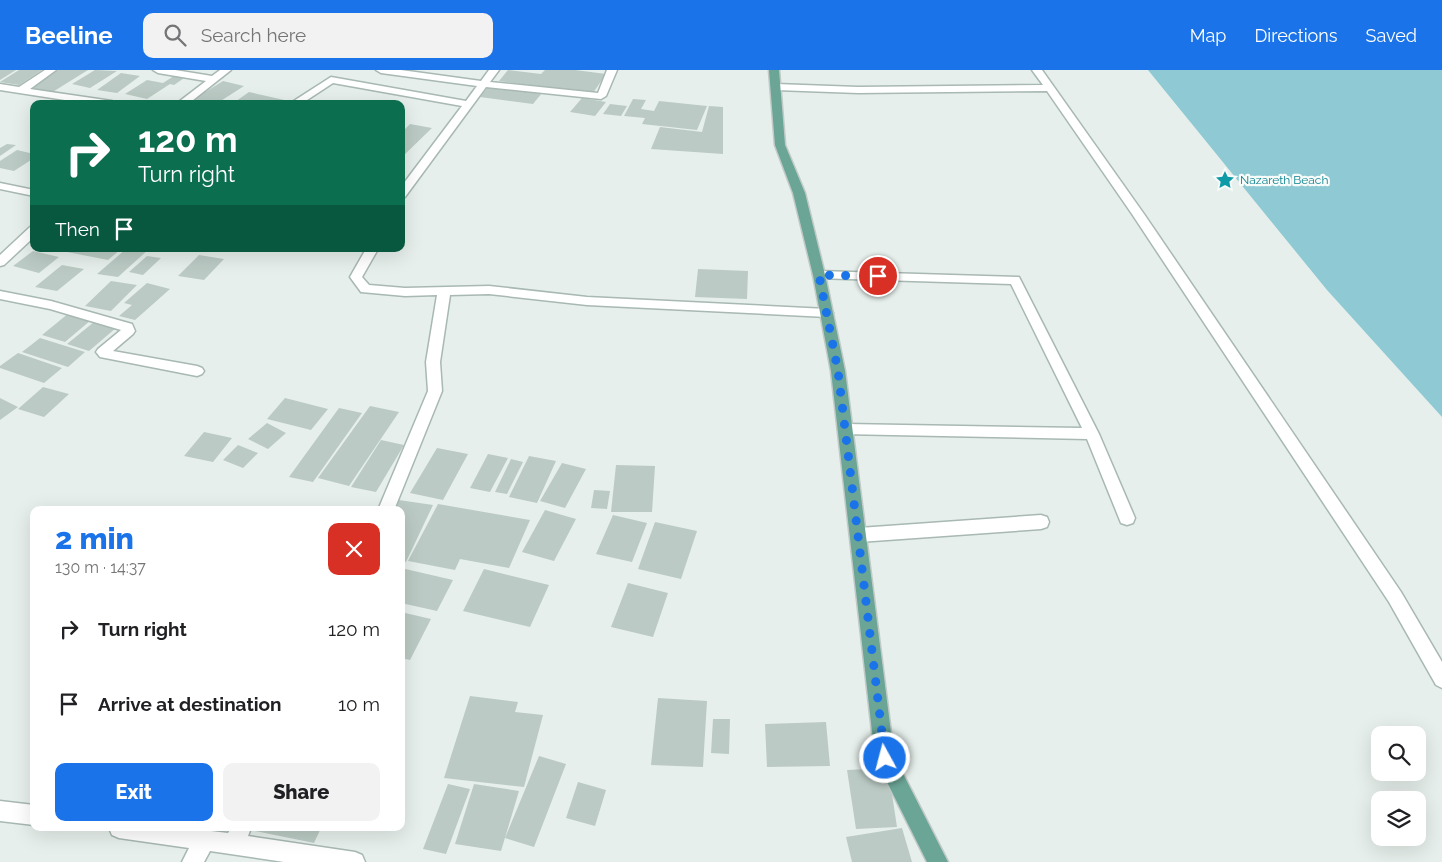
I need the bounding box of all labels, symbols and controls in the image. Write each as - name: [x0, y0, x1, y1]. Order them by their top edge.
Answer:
- search box: [143, 13, 493, 58]
- text: Beeline: [25, 21, 113, 50]
- icon: search: [161, 21, 189, 49]
- text: Search here: [201, 24, 306, 46]
- text: Map: [1190, 25, 1226, 46]
- text: Directions: [1254, 25, 1338, 46]
- text: Saved: [1366, 25, 1417, 46]
- text: 120 m: [138, 119, 238, 160]
- icon: right: [55, 120, 120, 185]
- text: Turn right: [138, 161, 235, 187]
- place icon: Nazareth Beach: [1214, 169, 1236, 191]
- place label: Nazareth Beach: [1240, 173, 1328, 187]
- icon: arrive: [110, 215, 138, 243]
- text: Then: [55, 218, 100, 240]
- pin: [857, 255, 899, 297]
- icon: arrive: [864, 262, 892, 290]
- text: 2 min: [55, 521, 134, 556]
- button: close: [328, 523, 380, 575]
- text: 130 m · 14:37: [55, 558, 146, 577]
- icon: right: [55, 615, 83, 643]
- text: Turn right: [98, 618, 187, 640]
- text: 120 m: [328, 618, 380, 640]
- icon: arrive: [55, 690, 83, 718]
- text: Arrive at destination: [98, 693, 282, 715]
- text: 10 m: [338, 693, 380, 715]
- map controls: [1371, 726, 1426, 846]
- button: search: [1371, 726, 1426, 781]
- position arrow: [858, 731, 910, 783]
- button: Exit: [55, 763, 213, 821]
- button: Share: [223, 763, 380, 821]
- button: layers: [1371, 791, 1426, 846]

